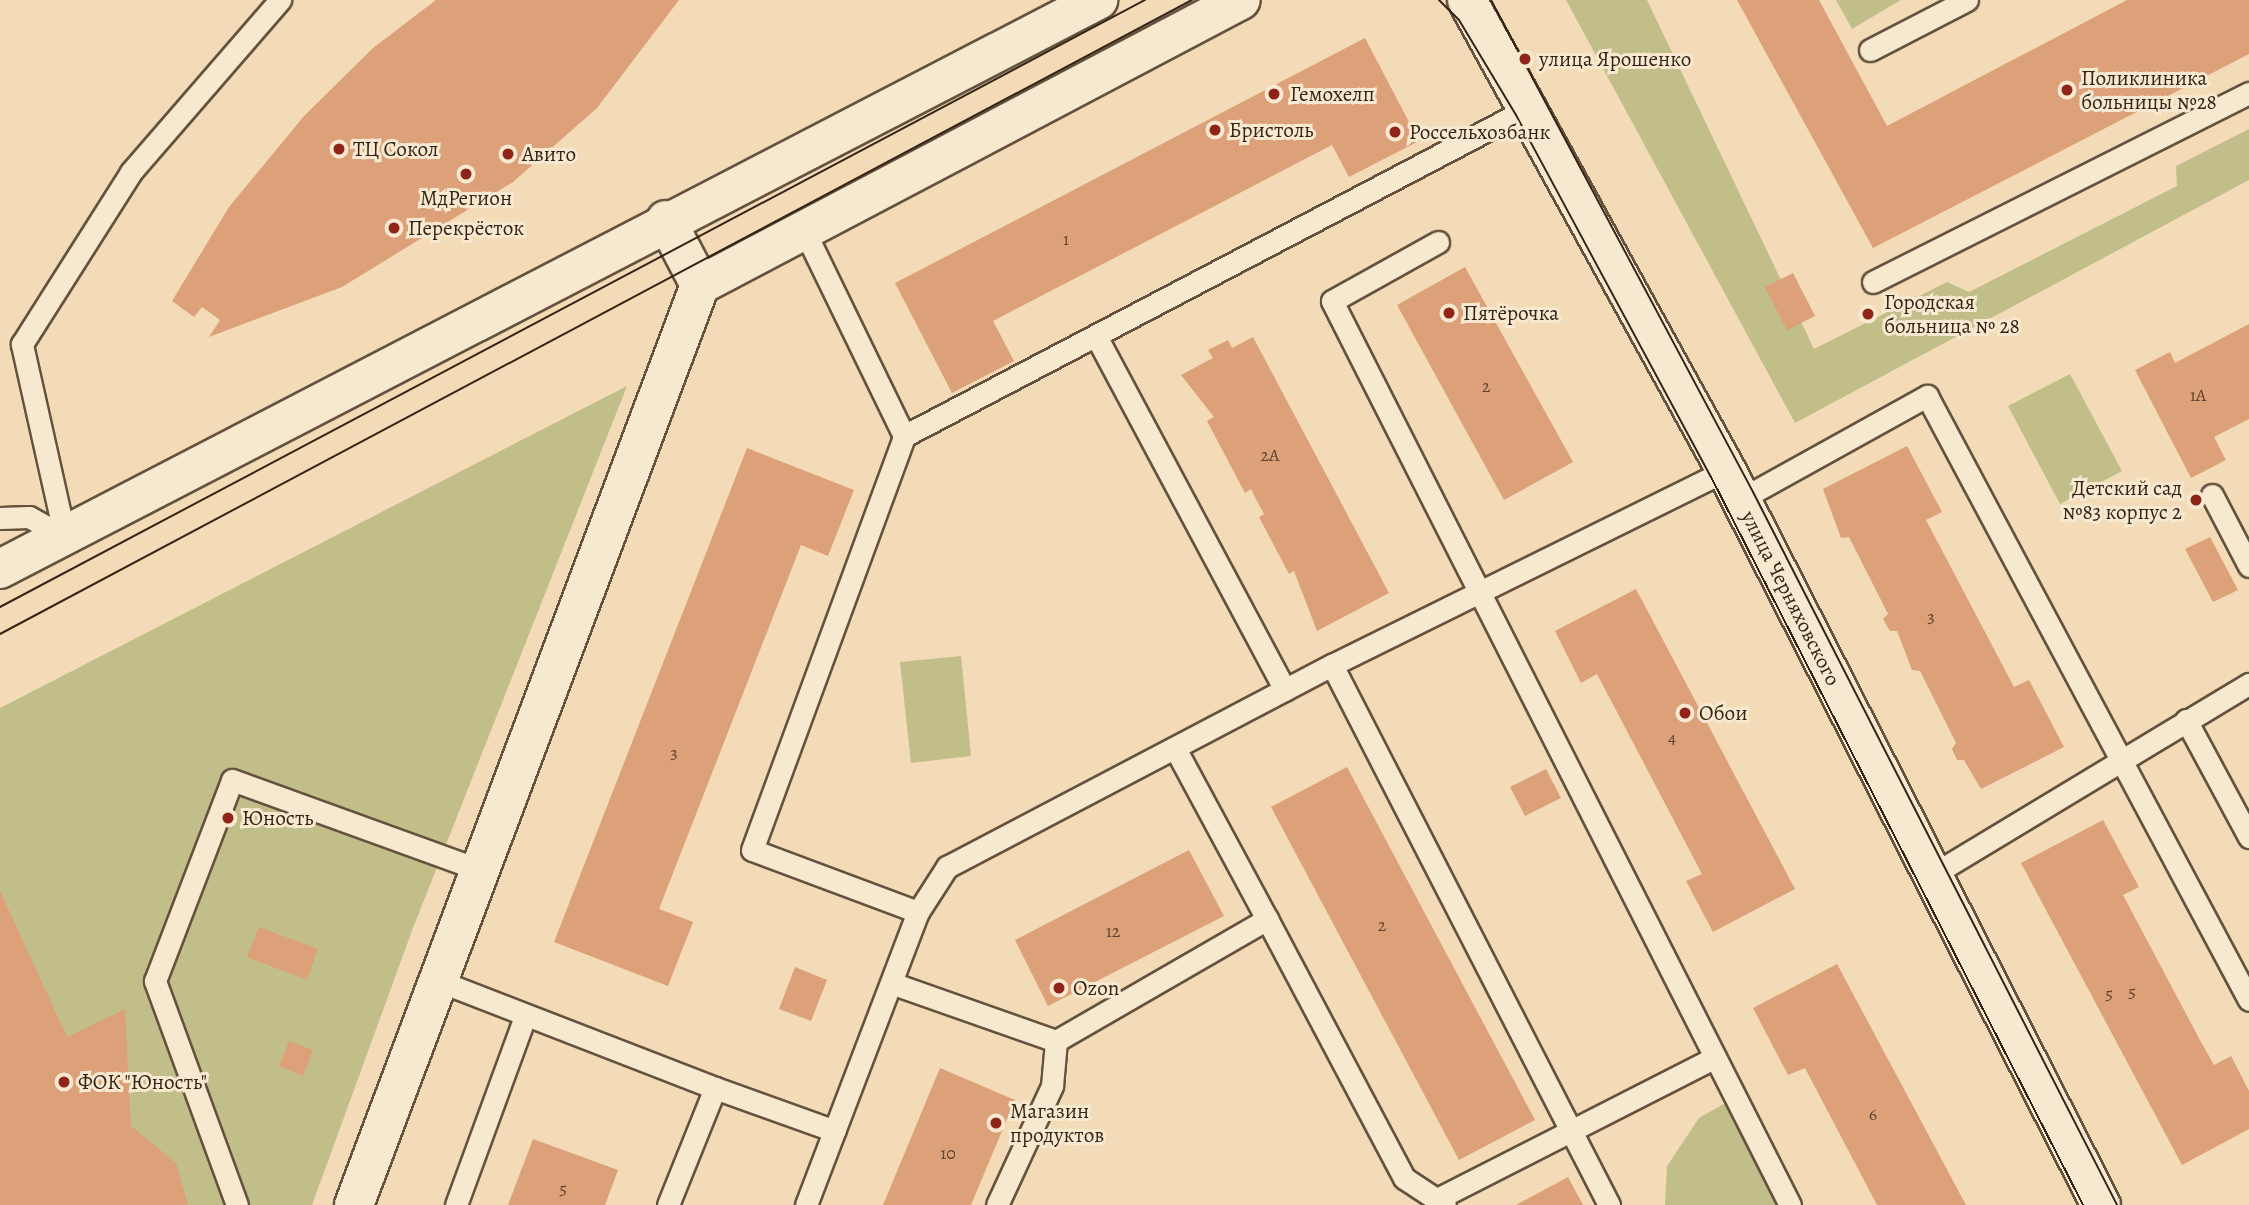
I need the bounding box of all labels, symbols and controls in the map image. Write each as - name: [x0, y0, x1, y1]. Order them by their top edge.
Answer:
- place label: улица Ярошенко: [1539, 46, 1691, 72]
- marker: улица Ярошенко: [1517, 51, 1533, 67]
- place label: Поликлиника больницы №28: [2081, 65, 2217, 115]
- place label: Гемохелп: [1290, 81, 1375, 107]
- marker: Поликлиника больницы №28: [2059, 82, 2075, 98]
- marker: Гемохелп: [1264, 84, 1284, 104]
- place label: Бристоль: [1229, 117, 1314, 143]
- place label: Россельхозбанк: [1409, 119, 1550, 145]
- marker: Бристоль: [1207, 122, 1223, 138]
- marker: Россельхозбанк: [1387, 124, 1403, 140]
- place label: ТЦ Сокол: [353, 136, 438, 162]
- marker: ТЦ Сокол: [331, 141, 347, 157]
- place label: Авито: [522, 141, 576, 167]
- marker: Авито: [500, 146, 516, 162]
- marker: МдРегион: [458, 166, 474, 182]
- place label: МдРегион: [420, 185, 512, 211]
- place label: Перекрёсток: [408, 215, 524, 241]
- marker: Перекрёсток: [386, 220, 402, 236]
- house number: 1: [1063, 228, 1069, 250]
- place label: Городская больница № 28: [1884, 289, 2020, 339]
- place label: Пятёрочка: [1463, 300, 1559, 326]
- marker: Городская больница № 28: [1858, 304, 1878, 324]
- marker: Пятёрочка: [1441, 305, 1457, 321]
- house number: 2: [1482, 375, 1490, 397]
- house number: 1А: [2190, 384, 2206, 406]
- house number: 2А: [1260, 444, 1280, 466]
- place label: Детский сад №83 корпус 2: [2062, 475, 2182, 525]
- marker: Детский сад №83 корпус 2: [2188, 492, 2204, 508]
- street label: улица Черняховского: [1736, 506, 1846, 690]
- house number: 3: [1927, 605, 1935, 627]
- place label: Обои: [1699, 700, 1747, 726]
- marker: Обои: [1677, 705, 1693, 721]
- house number: 4: [1668, 726, 1676, 748]
- house number: 3: [670, 741, 678, 763]
- place label: Юность: [242, 805, 313, 831]
- marker: Юность: [220, 810, 236, 826]
- house number: 2: [1378, 914, 1386, 936]
- house number: 12: [1106, 920, 1120, 942]
- place label: Ozon: [1073, 975, 1119, 1001]
- marker: Ozon: [1051, 980, 1067, 996]
- house number: 5: [2128, 980, 2136, 1002]
- house number: 5: [2105, 982, 2113, 1004]
- place label: ФОК "Юность": [78, 1069, 207, 1095]
- marker: ФОК "Юность": [56, 1074, 72, 1090]
- place label: Магазин продуктов: [1010, 1098, 1104, 1148]
- house number: 6: [1869, 1103, 1877, 1125]
- marker: Магазин продуктов: [988, 1115, 1004, 1131]
- house number: 10: [940, 1142, 956, 1164]
- house number: 5: [559, 1177, 567, 1199]

